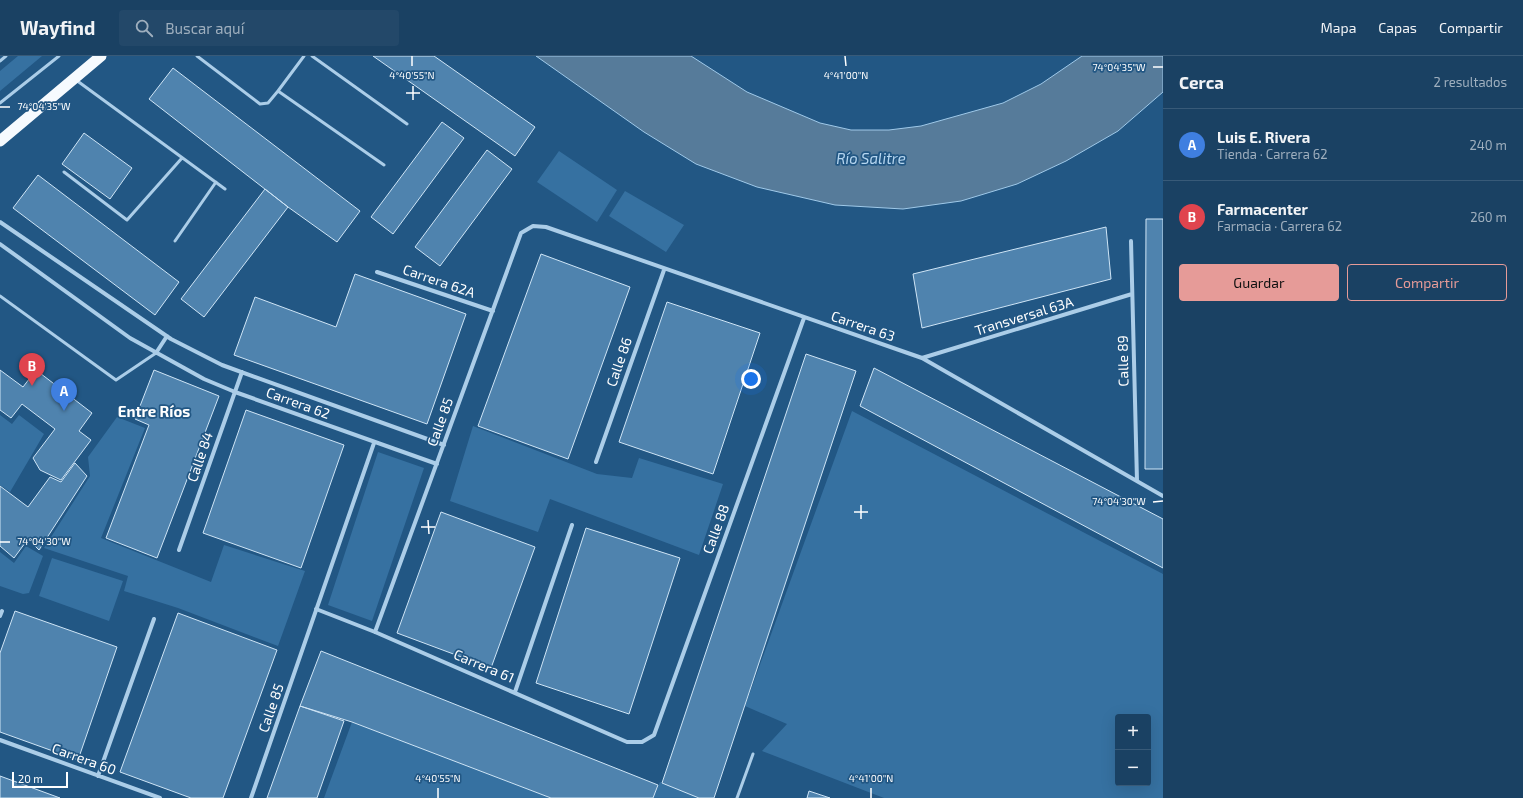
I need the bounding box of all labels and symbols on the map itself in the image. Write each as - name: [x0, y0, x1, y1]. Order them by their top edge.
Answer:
- text: 74°04'35"W: [1092, 61, 1146, 73]
- text: 4°40'55"N: [389, 69, 435, 81]
- text: 4°41'00"N: [824, 69, 868, 81]
- text: 74°04'35"W: [17, 100, 71, 112]
- water label: Río Salitre: [836, 149, 906, 167]
- street label: Carrera 62A: [401, 260, 478, 301]
- street label: Transversal 63A: [973, 292, 1075, 339]
- street label: Carrera 63: [829, 307, 897, 344]
- street label: Calle 86: [602, 335, 635, 389]
- street label: Calle 89: [1114, 335, 1131, 387]
- pin: B: [19, 353, 45, 386]
- your location: [741, 369, 761, 389]
- pin: A: [51, 378, 77, 411]
- street label: Carrera 62: [264, 383, 332, 422]
- street label: Calle 85: [423, 395, 456, 449]
- district label: Entre Ríos: [118, 402, 190, 420]
- street label: Calle 84: [183, 430, 216, 484]
- text: 74°04'30"W: [1092, 495, 1146, 507]
- street label: Calle 88: [699, 502, 732, 556]
- text: 74°04'30"W: [17, 535, 71, 547]
- street label: Carrera 61: [451, 645, 517, 686]
- street label: Calle 85: [254, 681, 287, 735]
- street label: Carrera 60: [50, 739, 119, 778]
- scale bar: [12, 770, 68, 789]
- text: 4°40'55"N: [415, 772, 461, 784]
- text: 4°41'00"N: [849, 772, 893, 784]

